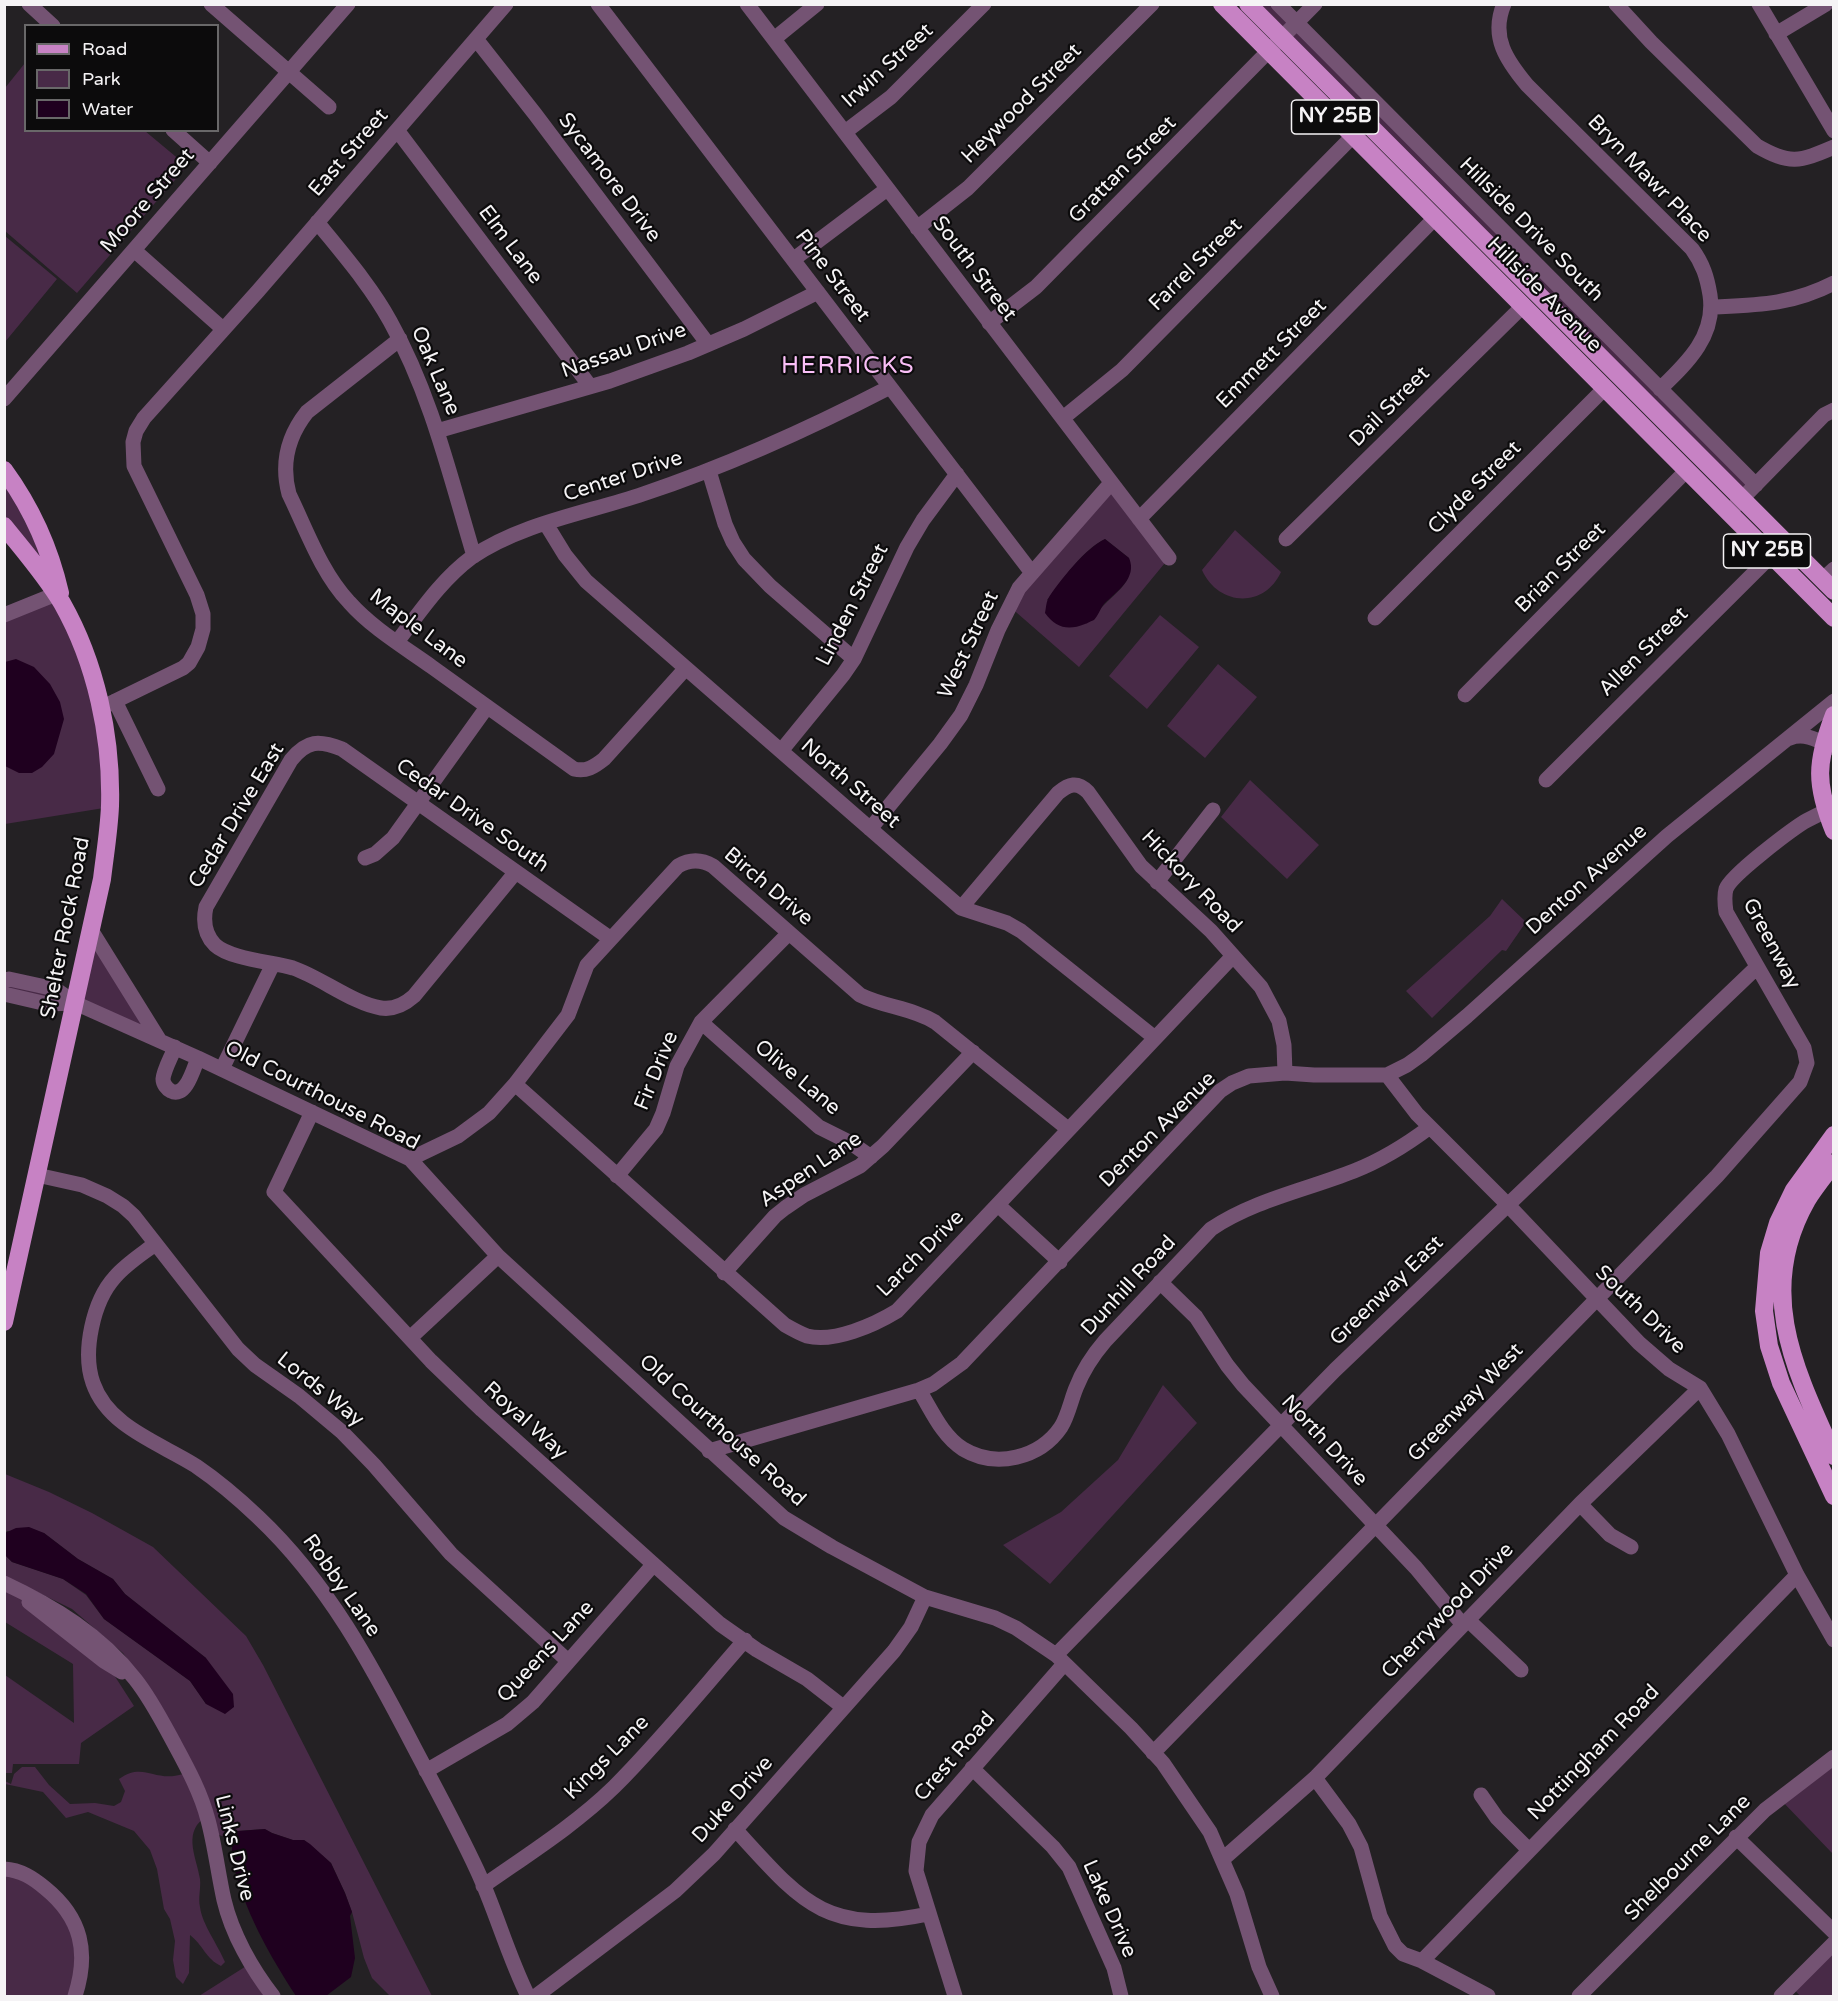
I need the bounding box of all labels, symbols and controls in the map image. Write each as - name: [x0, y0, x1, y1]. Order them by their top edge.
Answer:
- street label: Irwin Street: [837, 19, 939, 113]
- legend: [24, 24, 219, 132]
- text: Road: [82, 38, 127, 60]
- street label: Heywood Street: [957, 39, 1087, 169]
- text: Park: [82, 68, 120, 90]
- text: Water: [82, 98, 133, 120]
- road number: NY 25B: [1292, 100, 1378, 134]
- street label: East Street: [304, 104, 394, 202]
- street label: Sycamore Drive: [552, 108, 666, 248]
- street label: Bryn Mawr Place: [1582, 110, 1716, 248]
- street label: Grattan Street: [1064, 111, 1182, 229]
- street label: Moore Street: [96, 143, 200, 259]
- street label: Hillside Drive South: [1454, 153, 1608, 307]
- street label: Elm Lane: [472, 201, 548, 289]
- street label: South Street: [926, 212, 1022, 326]
- street label: Farrel Street: [1144, 213, 1248, 317]
- street label: Pine Street: [789, 225, 875, 327]
- street label: Hillside Avenue: [1481, 232, 1607, 358]
- street label: Emmett Street: [1212, 294, 1332, 414]
- street label: Nassau Drive: [558, 318, 690, 384]
- street label: Oak Lane: [405, 323, 465, 419]
- district label: HERRICKS: [781, 353, 915, 381]
- street label: Dail Street: [1345, 362, 1435, 452]
- street label: Clyde Street: [1423, 436, 1527, 540]
- street label: Center Drive: [560, 446, 686, 508]
- street label: Brian Street: [1510, 517, 1612, 619]
- road number: NY 25B: [1724, 534, 1810, 568]
- street label: Linden Street: [811, 540, 895, 670]
- street label: Maple Lane: [364, 584, 472, 674]
- street label: West Street: [933, 587, 1005, 703]
- street label: Allen Street: [1594, 602, 1694, 702]
- street label: North Street: [795, 734, 905, 834]
- street label: Cedar Drive East: [184, 739, 290, 893]
- street label: Cedar Drive South: [391, 754, 553, 878]
- street label: Denton Avenue: [1521, 819, 1653, 941]
- street label: Hickory Road: [1136, 825, 1246, 939]
- street label: Shelter Rock Road: [36, 835, 96, 1021]
- street label: Birch Drive: [718, 842, 818, 932]
- street label: Greenway: [1737, 894, 1805, 994]
- street label: Fir Drive: [630, 1028, 684, 1114]
- street label: Olive Lane: [749, 1035, 845, 1121]
- street label: Old Courthouse Road: [220, 1036, 424, 1156]
- street label: Denton Avenue: [1095, 1067, 1221, 1193]
- street label: Aspen Lane: [755, 1127, 867, 1213]
- street label: Larch Drive: [872, 1205, 970, 1303]
- street label: Dunhill Road: [1076, 1231, 1182, 1341]
- street label: Greenway East: [1325, 1231, 1449, 1351]
- street label: South Drive: [1589, 1260, 1691, 1360]
- street label: Greenway West: [1403, 1338, 1529, 1468]
- street label: Lords Way: [271, 1347, 369, 1433]
- street label: Old Courthouse Road: [634, 1350, 810, 1512]
- street label: Royal Way: [478, 1377, 572, 1465]
- street label: North Drive: [1275, 1390, 1373, 1492]
- street label: Robby Lane: [296, 1530, 386, 1642]
- street label: Cherrywood Drive: [1377, 1538, 1519, 1684]
- street label: Queens Lane: [492, 1596, 600, 1708]
- street label: Nottingham Road: [1523, 1680, 1665, 1826]
- street label: Crest Road: [909, 1707, 1001, 1807]
- street label: Kings Lane: [559, 1710, 655, 1806]
- street label: Duke Drive: [687, 1751, 779, 1849]
- street label: Shelbourne Lane: [1620, 1790, 1756, 1926]
- street label: Links Drive: [209, 1792, 259, 1904]
- street label: Lake Drive: [1076, 1856, 1142, 1962]

